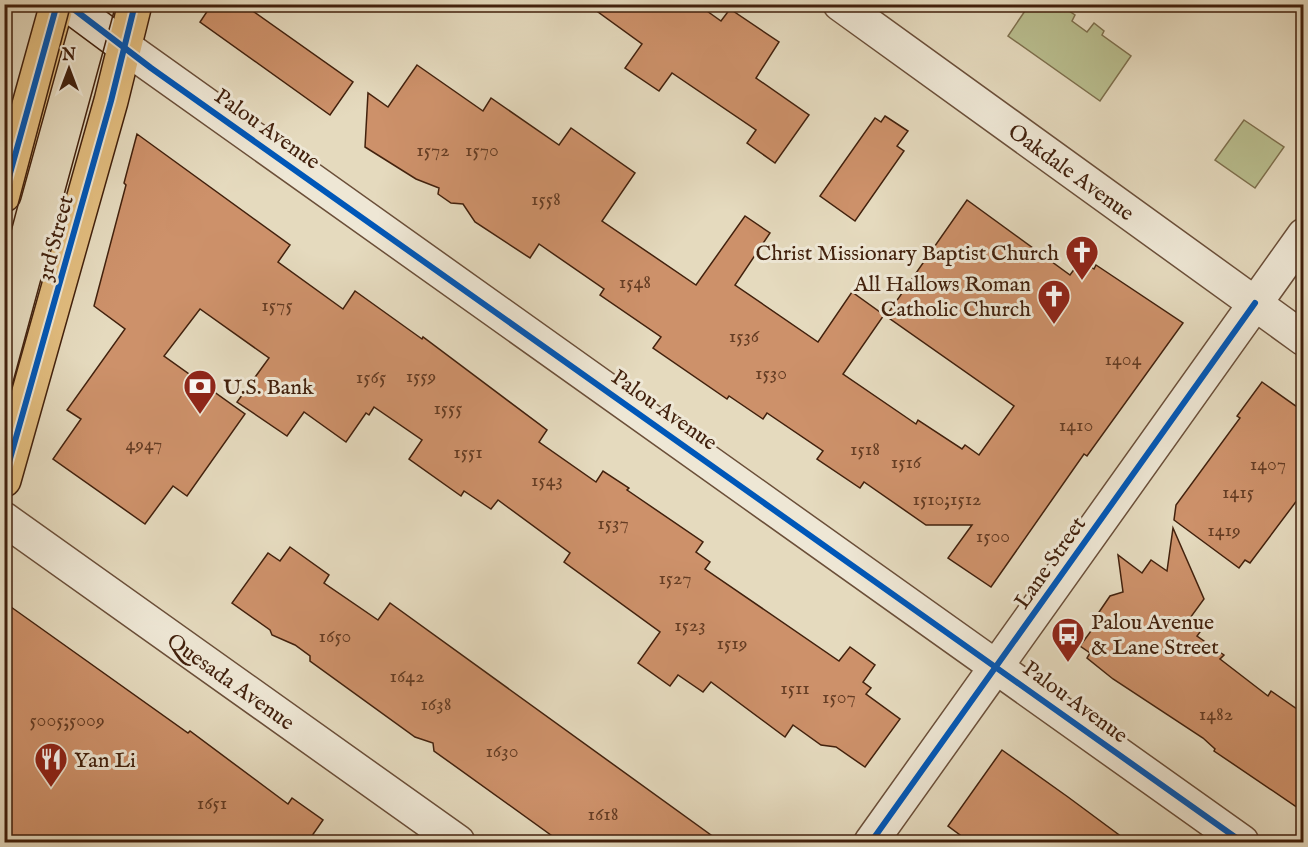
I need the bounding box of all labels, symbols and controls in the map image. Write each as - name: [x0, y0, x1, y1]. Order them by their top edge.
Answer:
- north arrow: [39, 39, 99, 99]
- text: N: [61, 46, 76, 66]
- street label: Palou Avenue: [208, 83, 325, 176]
- street label: Oakdale Avenue: [1002, 118, 1139, 228]
- house number: 1572: [416, 138, 450, 163]
- house number: 1570: [465, 138, 499, 163]
- house number: 1558: [531, 187, 561, 212]
- street label: 3rd Street: [31, 192, 81, 284]
- church icon: Christ Missionary Baptist Church: [1064, 234, 1100, 281]
- place label: Christ Missionary Baptist Church: [756, 240, 1059, 268]
- house number: 1548: [619, 270, 651, 295]
- place label: All Hallows Roman Catholic Church: [853, 271, 1031, 324]
- church icon: All Hallows Roman Catholic Church: [1036, 278, 1072, 325]
- house number: 1575: [261, 293, 293, 318]
- house number: 1536: [729, 324, 760, 349]
- house number: 1404: [1105, 347, 1142, 372]
- house number: 1530: [755, 361, 787, 386]
- house number: 1559: [406, 364, 436, 389]
- street label: Palou Avenue: [605, 364, 722, 457]
- house number: 1565: [356, 365, 386, 390]
- bank icon: U.S. Bank: [182, 368, 218, 415]
- place label: U.S. Bank: [223, 374, 314, 402]
- house number: 1555: [433, 396, 463, 421]
- house number: 1410: [1059, 413, 1093, 438]
- house number: 4947: [126, 432, 162, 457]
- house number: 1518: [850, 437, 880, 462]
- house number: 1551: [453, 440, 483, 465]
- house number: 1516: [891, 450, 922, 475]
- house number: 1407: [1250, 452, 1286, 477]
- house number: 1543: [531, 468, 563, 493]
- house number: 1415: [1222, 480, 1254, 505]
- house number: 1510;1512: [912, 487, 982, 512]
- house number: 1537: [597, 511, 629, 536]
- street label: Lane Street: [1009, 511, 1093, 615]
- house number: 1419: [1207, 518, 1241, 543]
- house number: 1500: [976, 524, 1010, 549]
- house number: 1527: [658, 566, 692, 591]
- place label: Palou Avenue & Lane Street: [1091, 609, 1219, 662]
- house number: 1523: [674, 613, 706, 638]
- bus stop icon: Palou Avenue & Lane Street: [1050, 616, 1086, 663]
- house number: 1650: [319, 624, 351, 649]
- street label: Quesada Avenue: [161, 627, 299, 737]
- house number: 1519: [717, 631, 747, 656]
- street label: Palou Avenue: [1017, 655, 1133, 750]
- house number: 1642: [389, 664, 425, 689]
- house number: 1511: [780, 676, 810, 701]
- house number: 1507: [822, 685, 856, 710]
- house number: 1638: [420, 692, 452, 717]
- house number: 1482: [1199, 702, 1233, 727]
- house number: 5005;5009: [29, 708, 105, 733]
- house number: 1630: [485, 739, 519, 764]
- restaurant icon: Yan Li: [33, 741, 69, 788]
- place label: Yan Li: [74, 747, 136, 775]
- house number: 1651: [197, 791, 227, 816]
- house number: 1618: [587, 802, 619, 827]

